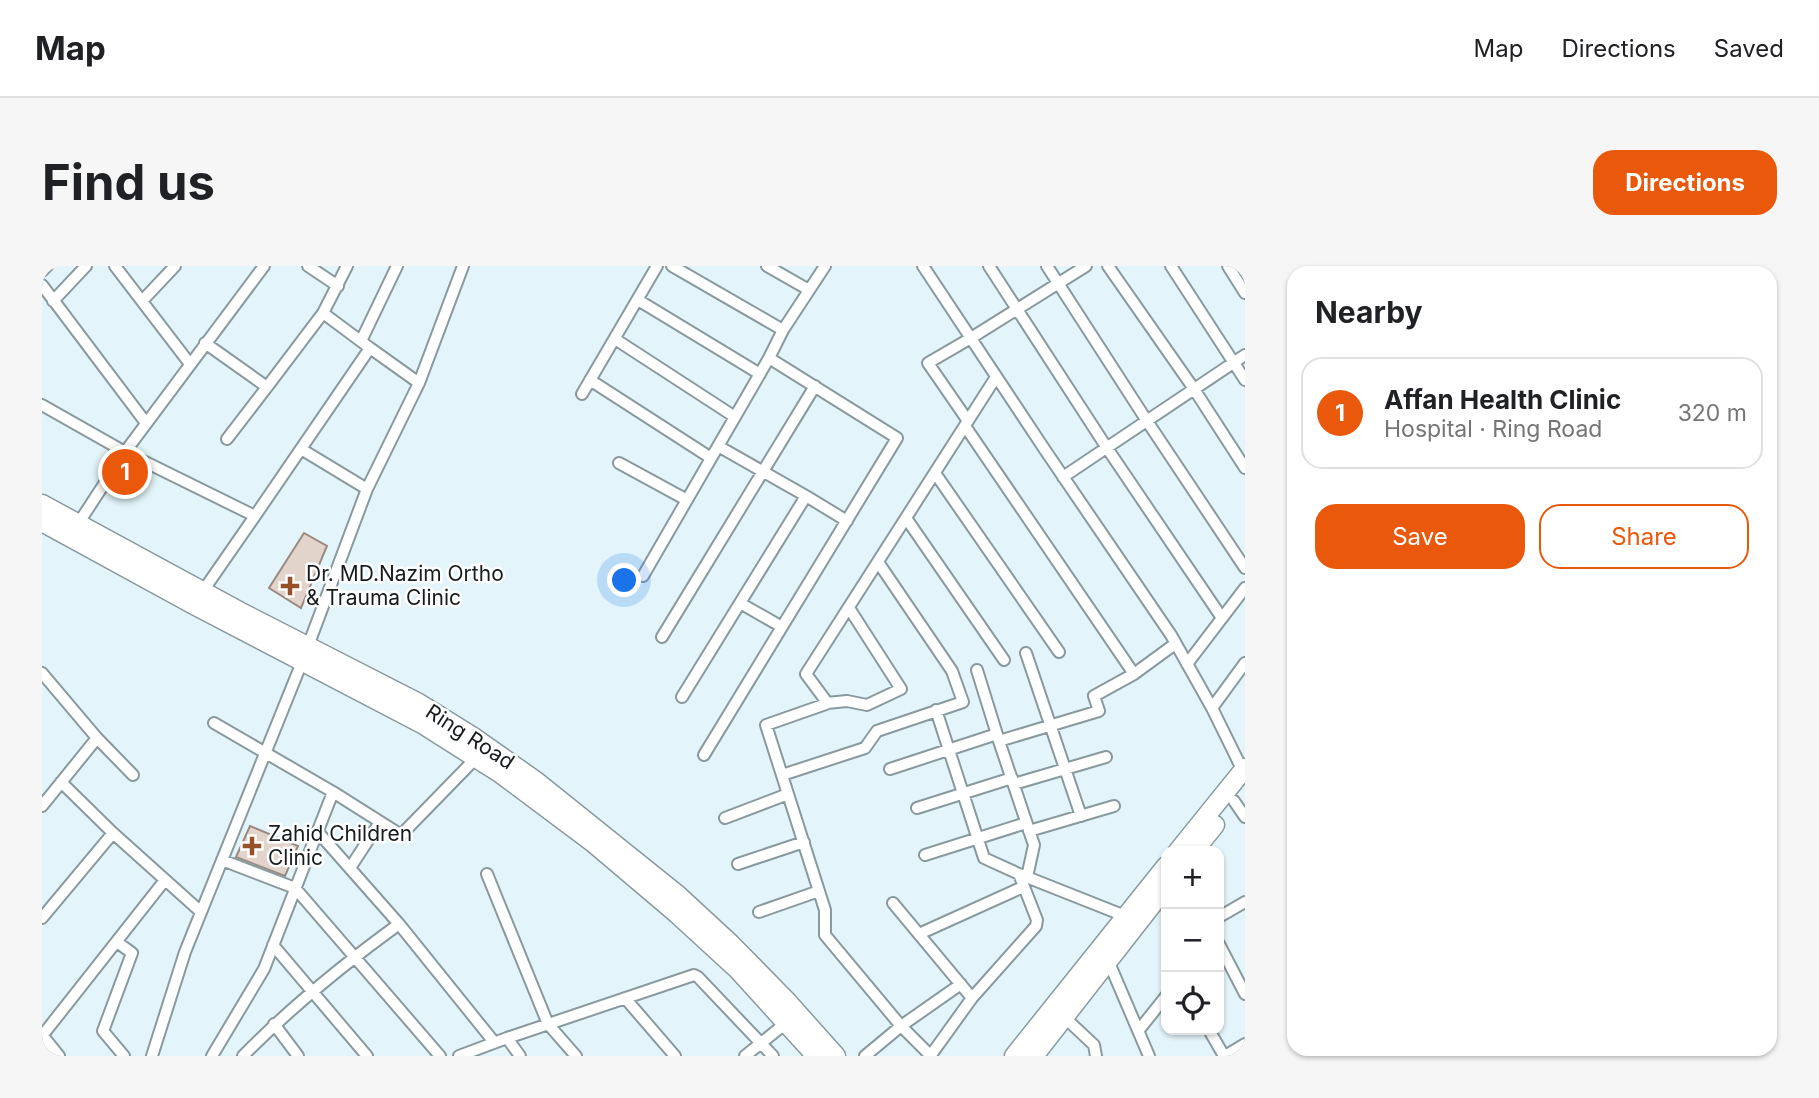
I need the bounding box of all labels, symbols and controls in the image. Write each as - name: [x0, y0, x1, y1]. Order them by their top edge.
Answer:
- text: Map: [35, 28, 106, 68]
- text: Map: [1474, 34, 1523, 63]
- text: Directions: [1561, 34, 1676, 63]
- text: Saved: [1714, 34, 1784, 63]
- button: Directions: [1593, 150, 1777, 215]
- text: Find us: [42, 153, 215, 212]
- text: Nearby: [1315, 294, 1423, 330]
- text: Affan Health Clinic: [1384, 384, 1621, 415]
- text: 1: [1335, 399, 1345, 427]
- text: 320 m: [1678, 399, 1747, 427]
- text: Hospital · Ring Road: [1384, 415, 1602, 443]
- pin: 1: [102, 446, 148, 498]
- button: Save: [1315, 504, 1525, 569]
- button: Share: [1539, 504, 1749, 569]
- place label: Dr. MD.Nazim Ortho & Trauma Clinic: [306, 561, 504, 610]
- your location: [607, 563, 641, 597]
- marker: Dr. MD.Nazim Ortho & Trauma Clinic: [280, 576, 300, 596]
- street label: Ring Road: [421, 699, 519, 774]
- place label: Zahid Children Clinic: [268, 821, 412, 870]
- marker: Zahid Children Clinic: [242, 836, 262, 856]
- map controls: [1161, 846, 1224, 1035]
- button: +: [1161, 846, 1224, 909]
- button: −: [1161, 909, 1224, 972]
- button: locate: [1161, 972, 1224, 1035]

